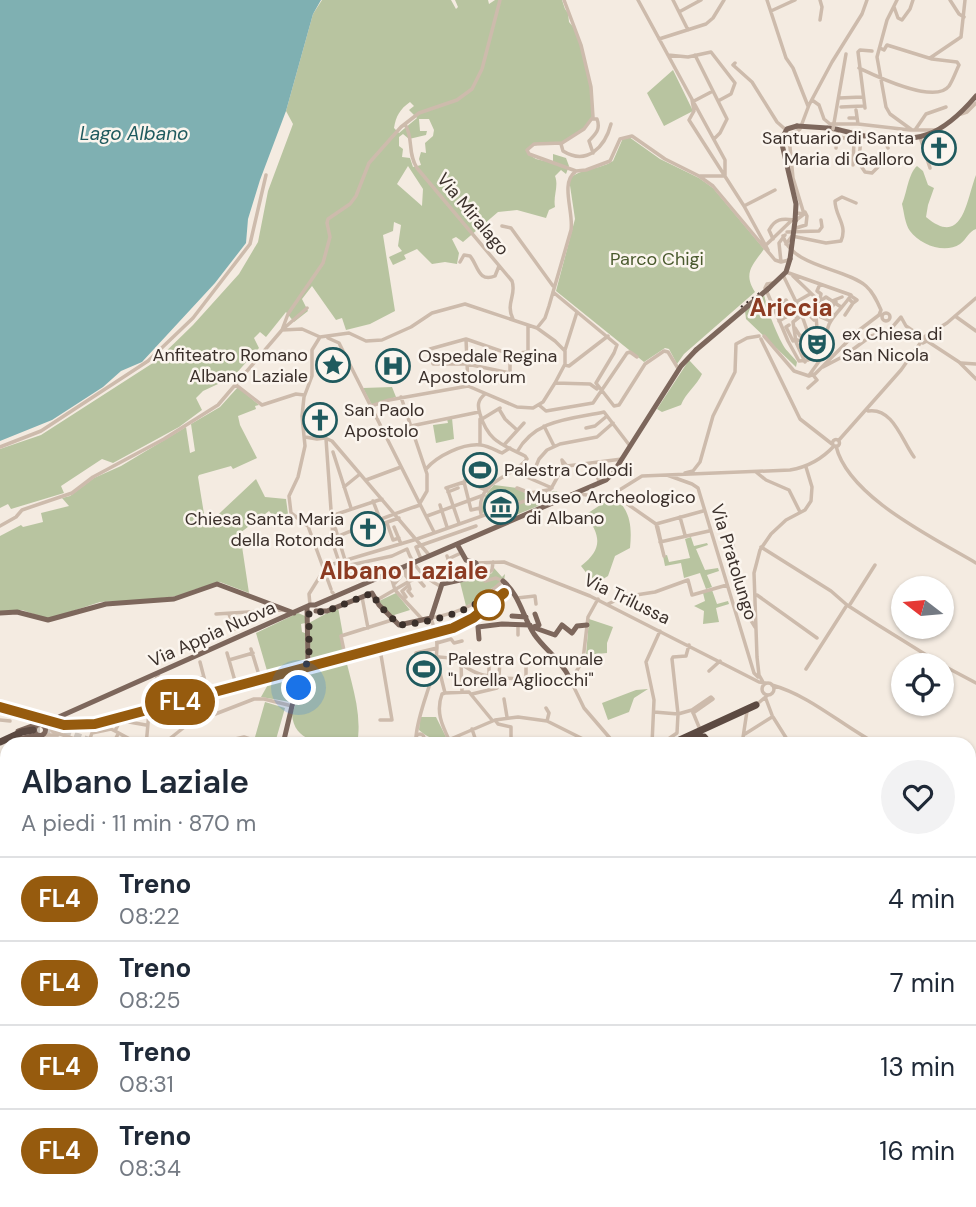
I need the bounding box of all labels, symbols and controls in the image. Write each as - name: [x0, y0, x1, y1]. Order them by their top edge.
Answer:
- water label: Lago Albano: [80, 121, 188, 146]
- place label: Santuario di Santa Maria di Galloro: [762, 126, 914, 171]
- church icon: Santuario di Santa Maria di Galloro: [920, 129, 958, 167]
- street label: Via Miralago: [431, 168, 515, 260]
- park label: Parco Chigi: [610, 247, 704, 271]
- district label: Ariccia: [749, 292, 833, 323]
- place label: ex Chiesa di San Nicola: [842, 322, 943, 367]
- theatre icon: ex Chiesa di San Nicola: [798, 325, 836, 363]
- place label: Anfiteatro Romano Albano Laziale: [153, 343, 308, 388]
- place label: Ospedale Regina Apostolorum: [418, 344, 557, 389]
- place icon: Anfiteatro Romano Albano Laziale: [314, 346, 352, 384]
- hospital icon: Ospedale Regina Apostolorum: [374, 347, 412, 385]
- place label: San Paolo Apostolo: [344, 398, 425, 443]
- church icon: San Paolo Apostolo: [301, 401, 339, 439]
- sports icon: Palestra Collodi: [461, 451, 499, 489]
- place label: Palestra Collodi: [504, 458, 633, 482]
- place label: Museo Archeologico di Albano: [526, 485, 696, 530]
- museum icon: Museo Archeologico di Albano: [482, 488, 520, 526]
- street label: Via Pratolungo: [705, 501, 763, 623]
- place label: Chiesa Santa Maria della Rotonda: [185, 507, 344, 552]
- church icon: Chiesa Santa Maria della Rotonda: [349, 510, 387, 548]
- district label: Albano Laziale: [319, 555, 489, 586]
- street label: Via Trilussa: [580, 568, 674, 630]
- north arrow: [891, 576, 954, 639]
- map controls: [891, 576, 954, 716]
- unlabelled marker: [474, 590, 504, 620]
- street label: Via Appia Nuova: [145, 595, 279, 673]
- place label: Palestra Comunale "Lorella Agliocchi": [448, 647, 603, 692]
- sports icon: Palestra Comunale "Lorella Agliocchi": [405, 650, 443, 688]
- button: locate: [891, 653, 954, 716]
- your location: [281, 670, 316, 705]
- line badge: FL4: [140, 679, 220, 725]
- text: FL4: [159, 686, 201, 717]
- text: Albano Laziale: [21, 760, 249, 803]
- button: heart: [881, 760, 955, 834]
- text: A piedi · 11 min · 870 m: [21, 808, 256, 838]
- text: Treno: [119, 867, 191, 901]
- text: 4 min: [888, 882, 955, 916]
- text: FL4: [39, 883, 81, 914]
- text: 08:22: [119, 901, 180, 931]
- text: Treno: [119, 951, 191, 985]
- text: 7 min: [890, 966, 955, 1000]
- text: FL4: [39, 967, 81, 998]
- text: 08:25: [119, 985, 181, 1015]
- text: Treno: [119, 1035, 191, 1069]
- text: 13 min: [880, 1050, 955, 1084]
- text: FL4: [39, 1051, 81, 1082]
- text: 08:31: [119, 1069, 174, 1099]
- text: Treno: [119, 1119, 191, 1153]
- text: 16 min: [879, 1134, 955, 1168]
- text: FL4: [39, 1135, 81, 1166]
- text: 08:34: [119, 1153, 181, 1183]

